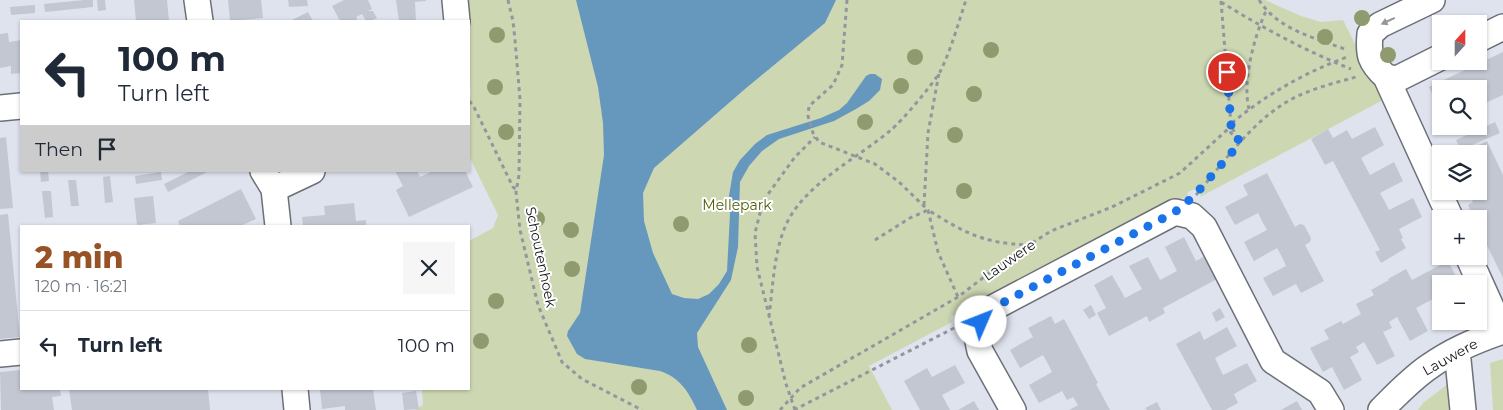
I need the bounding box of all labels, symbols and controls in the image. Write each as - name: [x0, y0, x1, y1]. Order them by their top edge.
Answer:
- north arrow: [1432, 15, 1488, 70]
- map controls: [1432, 15, 1487, 330]
- one-way arrow: [1381, 17, 1395, 25]
- text: 100 m: [118, 37, 226, 80]
- icon: left: [35, 40, 100, 105]
- pin: [1206, 51, 1248, 93]
- icon: arrive: [1213, 58, 1241, 86]
- text: Turn left: [118, 80, 210, 107]
- button: search: [1432, 80, 1487, 135]
- icon: arrive: [93, 135, 121, 163]
- text: Then: [35, 138, 83, 161]
- button: layers: [1432, 145, 1487, 200]
- park label: Mellepark: [702, 196, 772, 214]
- street label: Schoutenhoek: [522, 205, 561, 310]
- button: +: [1432, 210, 1487, 265]
- street label: Lauwere: [979, 235, 1039, 285]
- text: 2 min: [35, 239, 123, 276]
- button: close: [403, 242, 455, 294]
- button: −: [1432, 275, 1487, 330]
- text: 120 m · 16:21: [35, 277, 128, 296]
- position arrow: [954, 295, 1006, 347]
- icon: left: [35, 332, 63, 360]
- text: Turn left: [78, 334, 163, 357]
- text: 100 m: [398, 334, 455, 357]
- street label: Lauwere: [1419, 334, 1481, 380]

